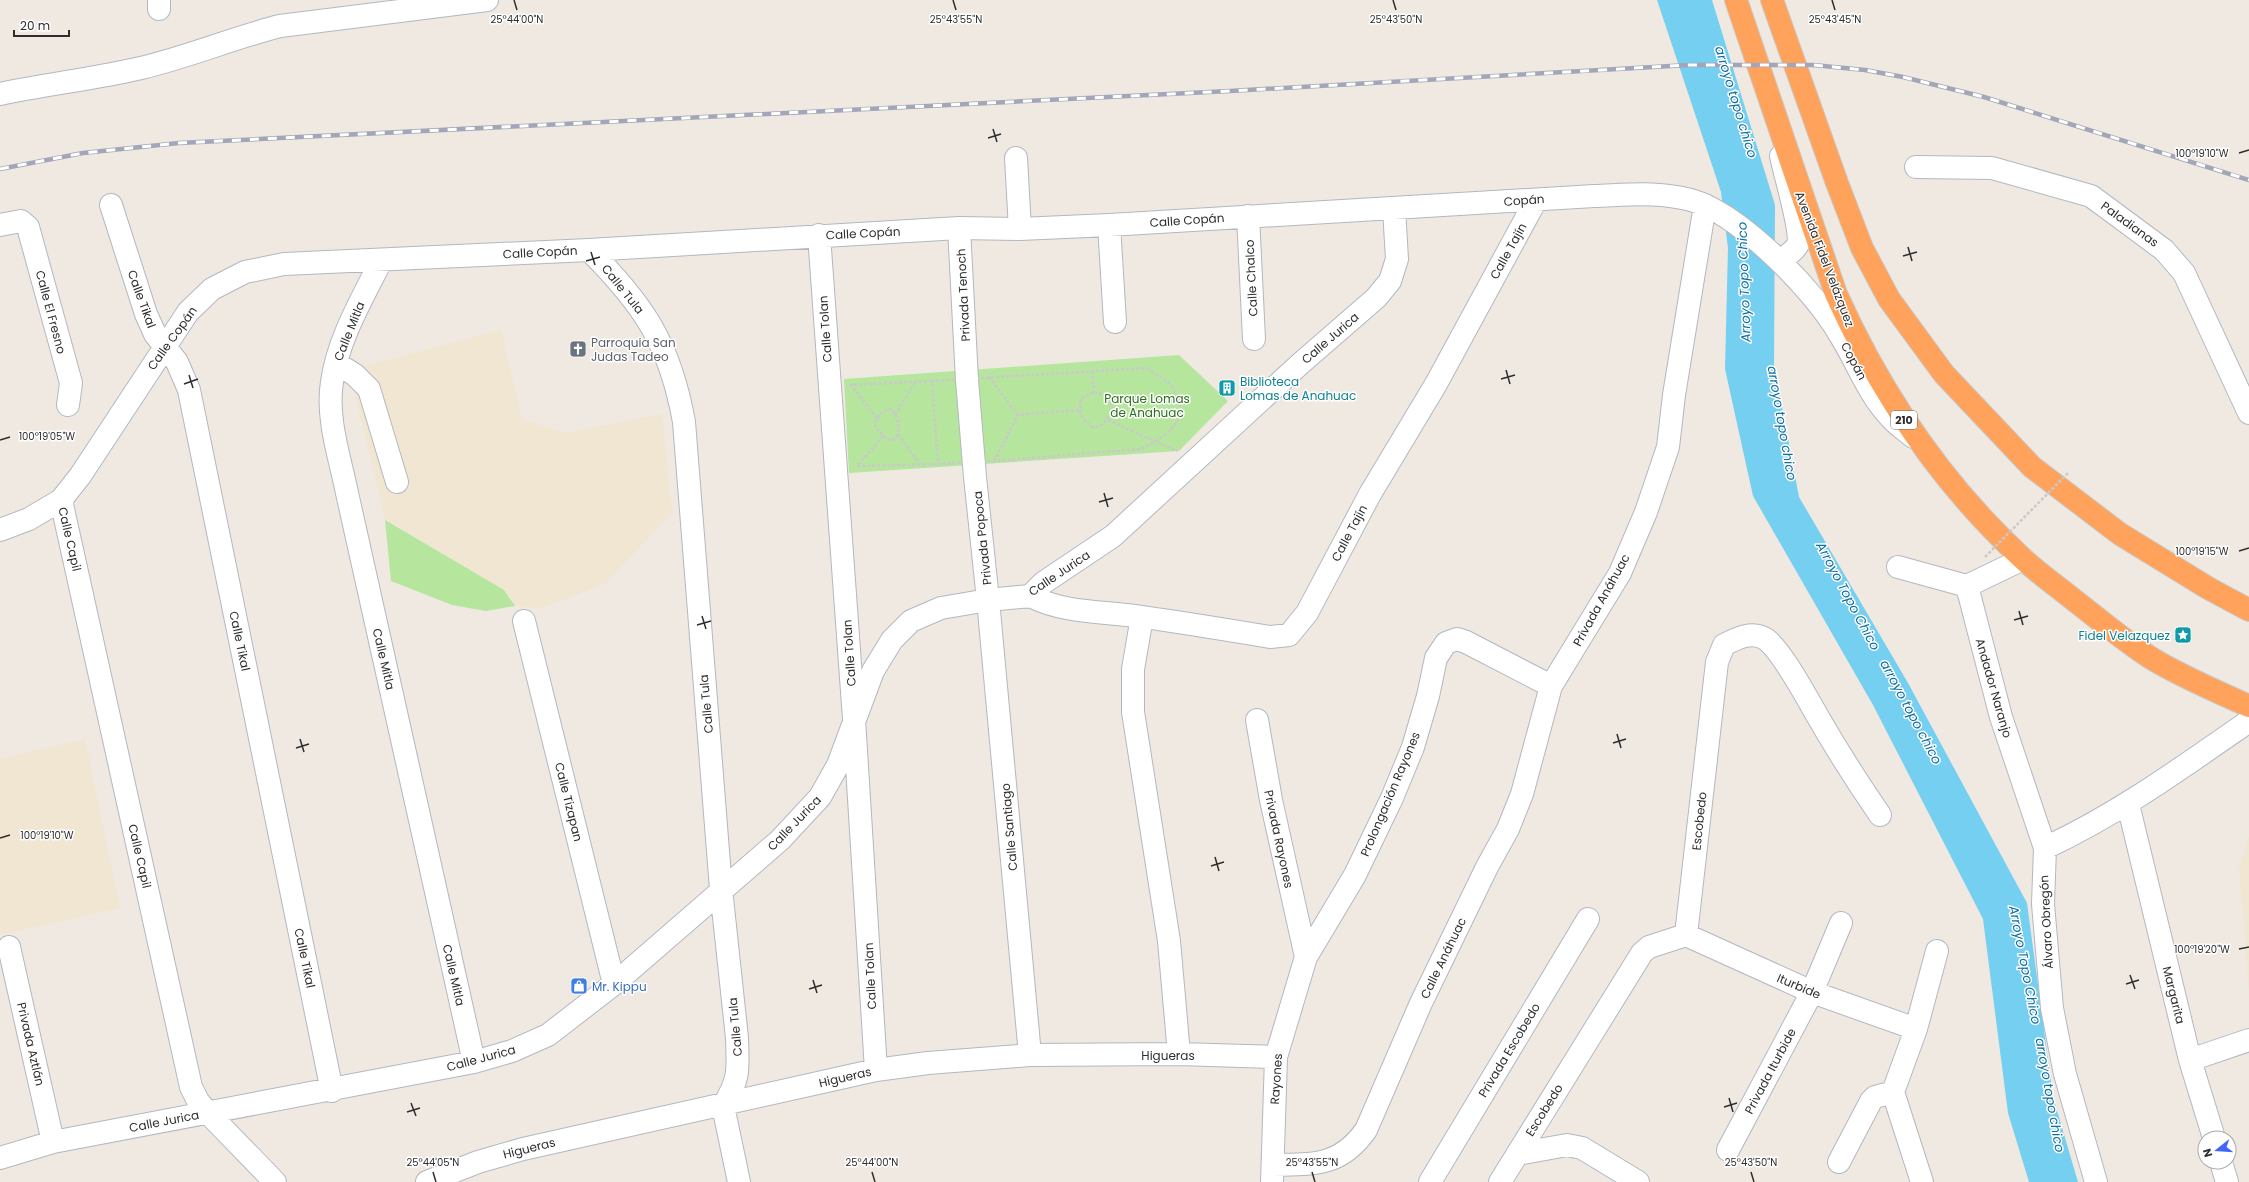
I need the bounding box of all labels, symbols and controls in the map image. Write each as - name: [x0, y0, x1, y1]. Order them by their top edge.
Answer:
- scale bar: [14, 12, 69, 38]
- text: 25°44'00"N: [491, 12, 543, 27]
- text: 25°43'55"N: [930, 12, 982, 27]
- text: 25°43'50"N: [1370, 12, 1422, 27]
- text: 25°43'45"N: [1809, 12, 1861, 27]
- text: 20 m: [20, 17, 50, 34]
- water label: arroyo topo chico: [1710, 44, 1762, 160]
- text: 100°19'10"W: [2175, 146, 2229, 161]
- street label: Avenida Fidel Velázquez: [1791, 189, 1859, 329]
- street label: Copán: [1503, 190, 1545, 210]
- street label: Paladianas: [2098, 197, 2162, 251]
- street label: Calle Copán: [1149, 209, 1225, 231]
- street label: Calle Tajín: [1486, 220, 1530, 282]
- water label: Arroyo Topo Chico: [1732, 222, 1756, 343]
- street label: Calle Copán: [825, 223, 901, 243]
- street label: Calle Chalco: [1240, 239, 1262, 317]
- street label: Calle Copán: [502, 242, 578, 262]
- street label: Privada Tenoch: [952, 248, 974, 342]
- street label: Calle Tula: [598, 261, 648, 317]
- street label: Calle El Fresno: [32, 268, 70, 356]
- street label: Calle Tikal: [124, 268, 160, 330]
- street label: Calle Tolan: [814, 295, 836, 363]
- street label: Calle Mitla: [329, 299, 369, 363]
- street label: Calle Copán: [143, 303, 201, 373]
- street label: Calle Jurica: [1298, 308, 1362, 368]
- place label: Parroquia San Judas Tadeo: [591, 334, 676, 365]
- church icon: Parroquia San Judas Tadeo: [568, 339, 588, 359]
- street label: Copán: [1837, 339, 1871, 383]
- water label: arroyo topo chico: [1763, 364, 1801, 482]
- place label: Biblioteca Lomas de Anahuac: [1240, 373, 1356, 404]
- building icon: Biblioteca Lomas de Anahuac: [1217, 378, 1237, 398]
- park label: Parque Lomas de Anahuac: [1104, 390, 1190, 421]
- road number: 210: [1891, 411, 1917, 429]
- text: 100°19'05"W: [19, 429, 75, 444]
- street label: Privada Popoca: [969, 490, 995, 586]
- street label: Calle Tajín: [1327, 502, 1371, 564]
- street label: Calle Capil: [54, 505, 86, 573]
- water label: Arroyo Topo Chico: [1811, 538, 1885, 654]
- text: 100°19'15"W: [2175, 544, 2229, 559]
- street label: Calle Jurica: [1025, 546, 1093, 600]
- street label: Privada Anáhuac: [1569, 551, 1633, 649]
- street label: Calle Tikal: [225, 610, 255, 672]
- street label: Calle Tolan: [838, 619, 860, 687]
- place icon: Fidel Velazquez: [2173, 625, 2193, 645]
- street label: Calle Mitla: [369, 627, 399, 691]
- place label: Fidel Velazquez: [2079, 627, 2170, 644]
- street label: Andador Naranjo: [1972, 636, 2016, 740]
- water label: arroyo topo chico: [1875, 656, 1947, 768]
- street label: Calle Tula: [695, 674, 717, 734]
- street label: Prolongación Rayones: [1356, 729, 1424, 859]
- street label: Calle Tizapan: [551, 761, 587, 843]
- street label: Calle Santiago: [997, 782, 1021, 872]
- street label: Privada Rayones: [1260, 788, 1298, 890]
- street label: Escobedo: [1687, 791, 1711, 851]
- street label: Calle Jurica: [763, 792, 825, 854]
- street label: Calle Capil: [124, 822, 156, 890]
- text: 100°19'10"W: [20, 828, 74, 843]
- street label: Álvaro Obregón: [2035, 875, 2057, 969]
- water label: Arroyo Topo Chico: [2004, 903, 2046, 1026]
- street label: Calle Anáhuac: [1416, 914, 1470, 1002]
- street label: Calle Tikal: [290, 927, 320, 989]
- street label: Calle Tolan: [860, 942, 880, 1010]
- text: 100°19'20"W: [2174, 942, 2230, 957]
- street label: Calle Mitla: [439, 943, 469, 1007]
- street label: Margarita: [2159, 964, 2189, 1026]
- street label: Iturbide: [1774, 969, 1824, 1003]
- shop icon: Mr. Kippu: [569, 976, 589, 996]
- place label: Mr. Kippu: [592, 978, 647, 995]
- street label: Calle Tula: [724, 997, 746, 1057]
- street label: Privada Escobedo: [1474, 999, 1544, 1100]
- street label: Privada Aztlán: [13, 1001, 49, 1087]
- street label: Privada Iturbide: [1740, 1025, 1800, 1117]
- water label: arroyo topo chico: [2031, 1036, 2069, 1154]
- street label: Calle Jurica: [445, 1041, 517, 1075]
- street label: Higueras: [1141, 1047, 1195, 1064]
- street label: Rayones: [1266, 1053, 1286, 1105]
- street label: Higueras: [817, 1063, 873, 1091]
- street label: Escobedo: [1521, 1080, 1567, 1139]
- street label: Calle Jurica: [128, 1106, 200, 1136]
- north arrow: [2197, 1130, 2237, 1170]
- street label: Higueras: [501, 1133, 557, 1163]
- text: N: [2199, 1147, 2216, 1159]
- text: 25°44'05"N: [407, 1155, 459, 1170]
- text: 25°44'00"N: [846, 1155, 898, 1170]
- text: 25°43'55"N: [1286, 1155, 1338, 1170]
- text: 25°43'50"N: [1725, 1155, 1777, 1170]

